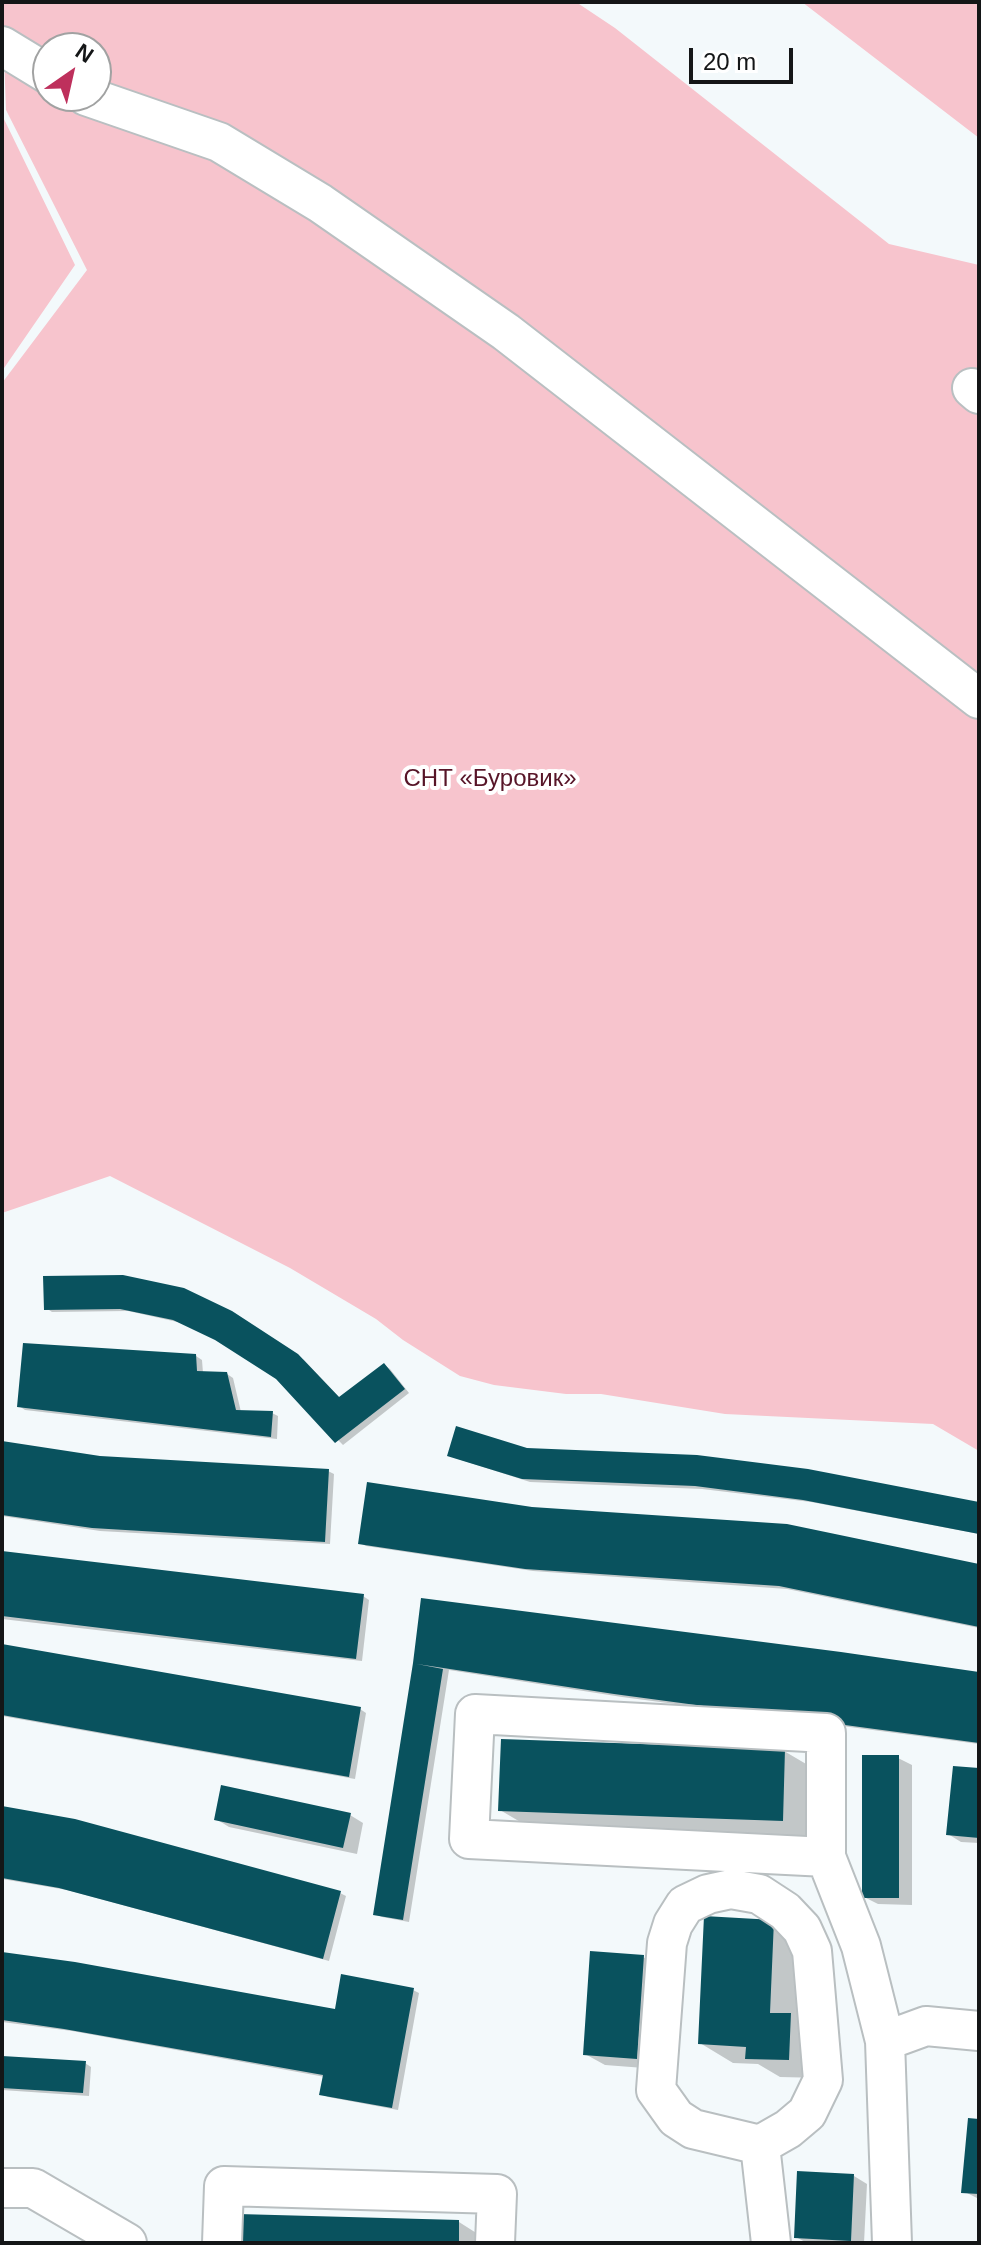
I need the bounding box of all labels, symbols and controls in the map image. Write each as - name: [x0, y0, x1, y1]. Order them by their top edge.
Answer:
- north arrow: [32, 32, 112, 112]
- scale bar: [693, 32, 797, 82]
- text: N: [71, 39, 98, 68]
- text: 20 m: [703, 48, 756, 75]
- park label: СНТ «Буровик»: [404, 765, 576, 793]

